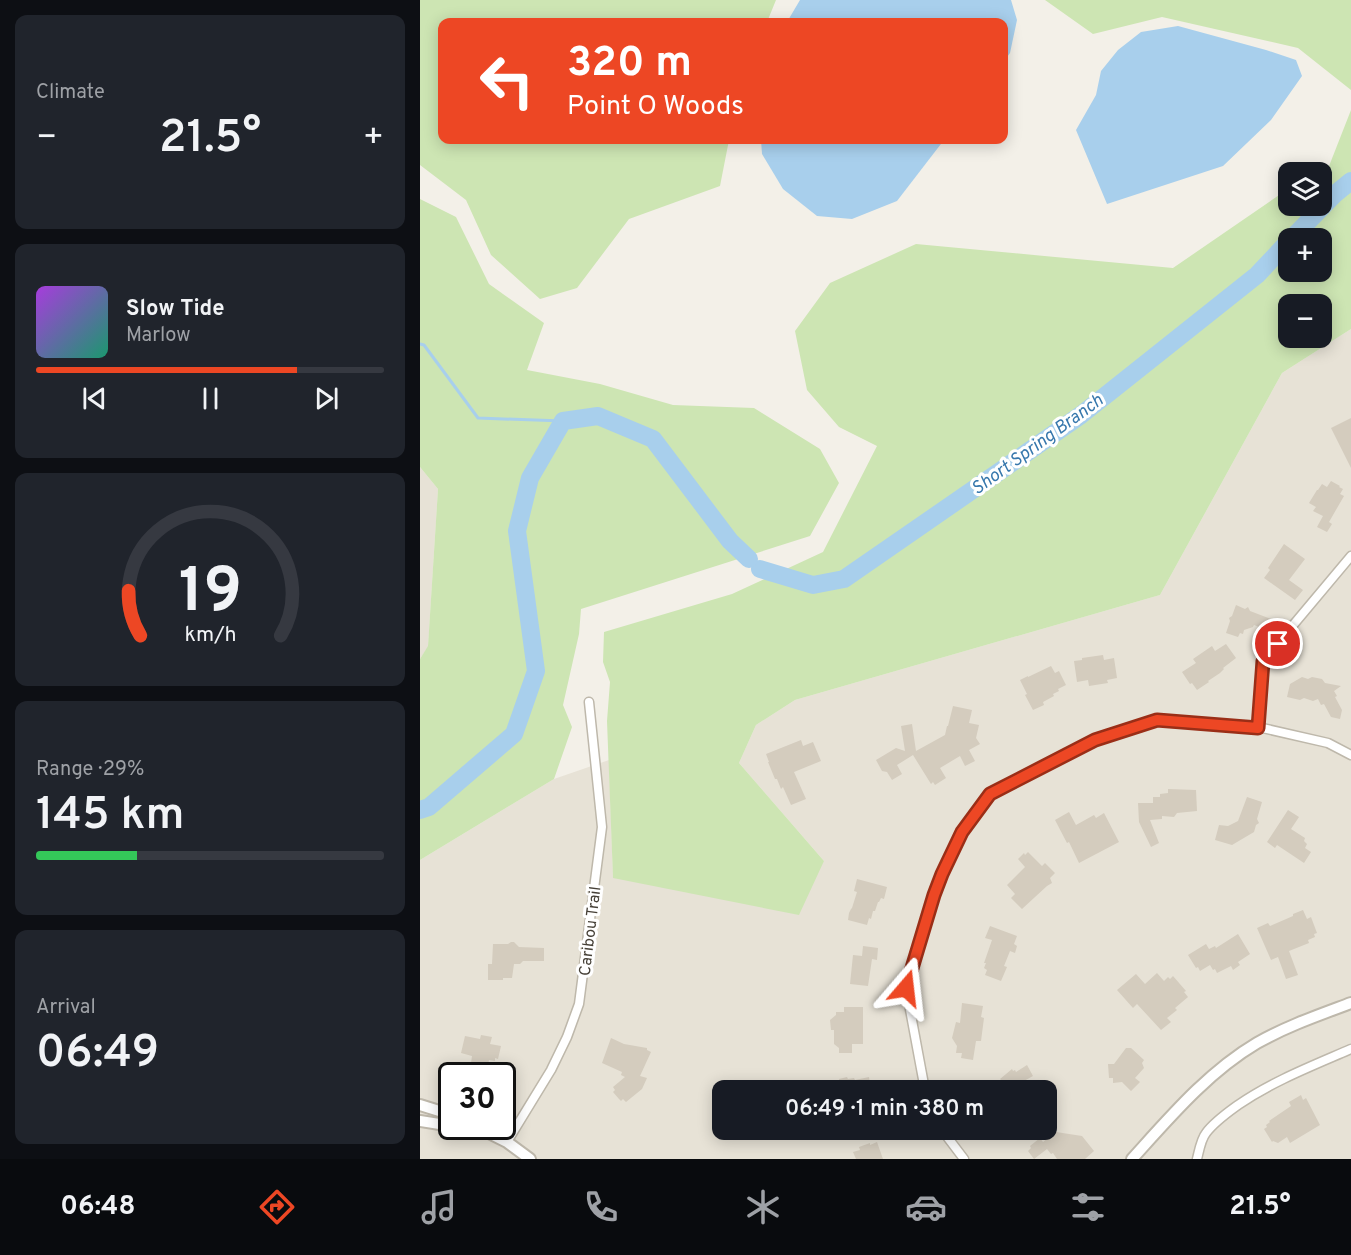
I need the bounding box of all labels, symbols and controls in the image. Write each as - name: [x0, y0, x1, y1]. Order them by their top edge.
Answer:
- text: 320 m: [567, 38, 692, 91]
- icon: left: [468, 42, 546, 120]
- text: Climate: [36, 80, 105, 106]
- text: Point O Woods: [567, 90, 744, 124]
- text: 21.5°: [159, 111, 261, 168]
- text: −: [36, 118, 57, 160]
- text: +: [363, 118, 384, 160]
- map controls: [1278, 162, 1332, 348]
- button: layers: [1278, 162, 1332, 216]
- button: +: [1278, 228, 1332, 282]
- button: −: [1278, 294, 1332, 348]
- text: Slow Tide: [126, 296, 225, 323]
- text: Marlow: [126, 323, 190, 349]
- icon: previous: [78, 382, 111, 415]
- icon: pause: [194, 382, 227, 415]
- icon: next: [310, 382, 343, 415]
- water label: Short Spring Branch: [967, 389, 1109, 501]
- text: 19: [178, 556, 242, 635]
- pin: [1252, 618, 1303, 669]
- text: km/h: [184, 623, 236, 650]
- icon: arrive: [1261, 627, 1294, 660]
- text: Range · 29%: [36, 757, 144, 783]
- text: 145 km: [36, 788, 184, 845]
- street label: Caribou Trail: [576, 885, 606, 977]
- position arrow: [874, 956, 938, 1020]
- text: Arrival: [36, 995, 96, 1021]
- text: 06:49: [36, 1026, 159, 1083]
- speed limit sign: 30: [438, 1062, 516, 1140]
- text: 06:49 · 1 min · 380 m: [785, 1096, 984, 1123]
- icon: directions: [256, 1186, 298, 1228]
- icon: music: [418, 1186, 460, 1228]
- icon: phone: [580, 1186, 622, 1228]
- icon: climate: [742, 1186, 784, 1228]
- icon: car: [905, 1186, 947, 1228]
- icon: filters: [1067, 1186, 1109, 1228]
- text: 06:48: [60, 1190, 135, 1224]
- text: 21.5°: [1229, 1190, 1291, 1224]

